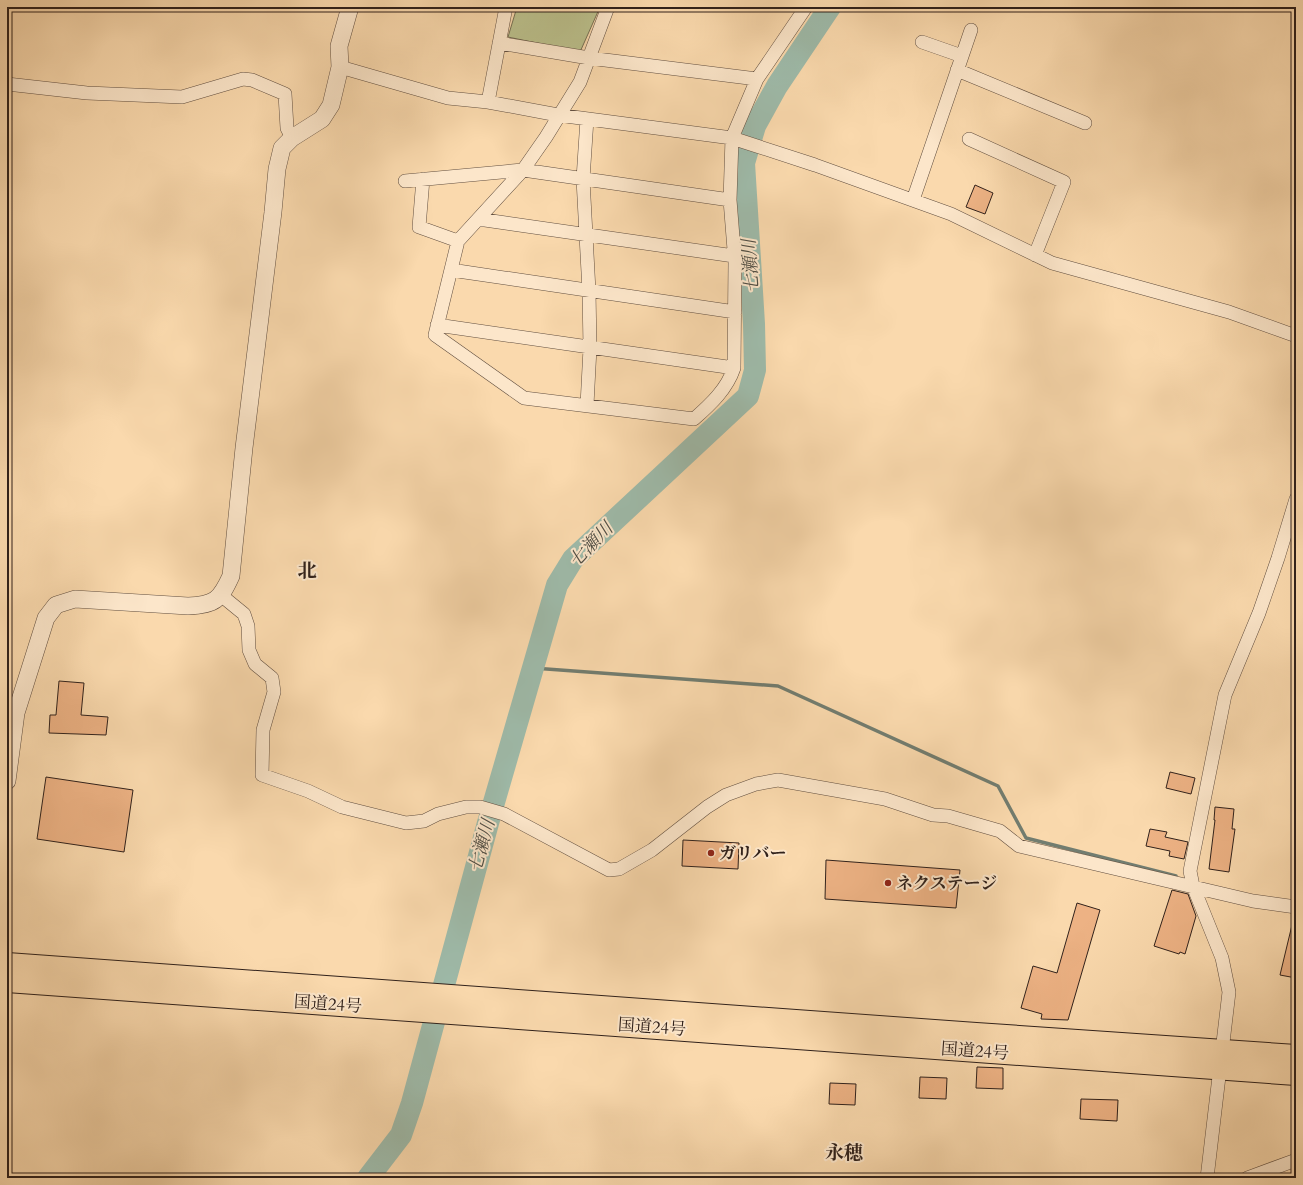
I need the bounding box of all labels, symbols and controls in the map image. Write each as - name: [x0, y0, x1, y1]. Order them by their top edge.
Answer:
- water label: 七瀬川: [737, 236, 765, 294]
- water label: 七瀬川: [563, 515, 620, 573]
- district label: 北: [297, 558, 317, 584]
- water label: 七瀬川: [463, 815, 502, 875]
- place label: ガリバー: [719, 842, 787, 865]
- marker: ガリバー: [706, 848, 716, 858]
- place label: ネクステージ: [896, 872, 997, 895]
- marker: ネクステージ: [883, 878, 893, 888]
- street label: 国道24号: [293, 990, 363, 1018]
- street label: 国道24号: [617, 1013, 687, 1041]
- street label: 国道24号: [940, 1037, 1010, 1065]
- district label: 永穂: [825, 1140, 863, 1166]

